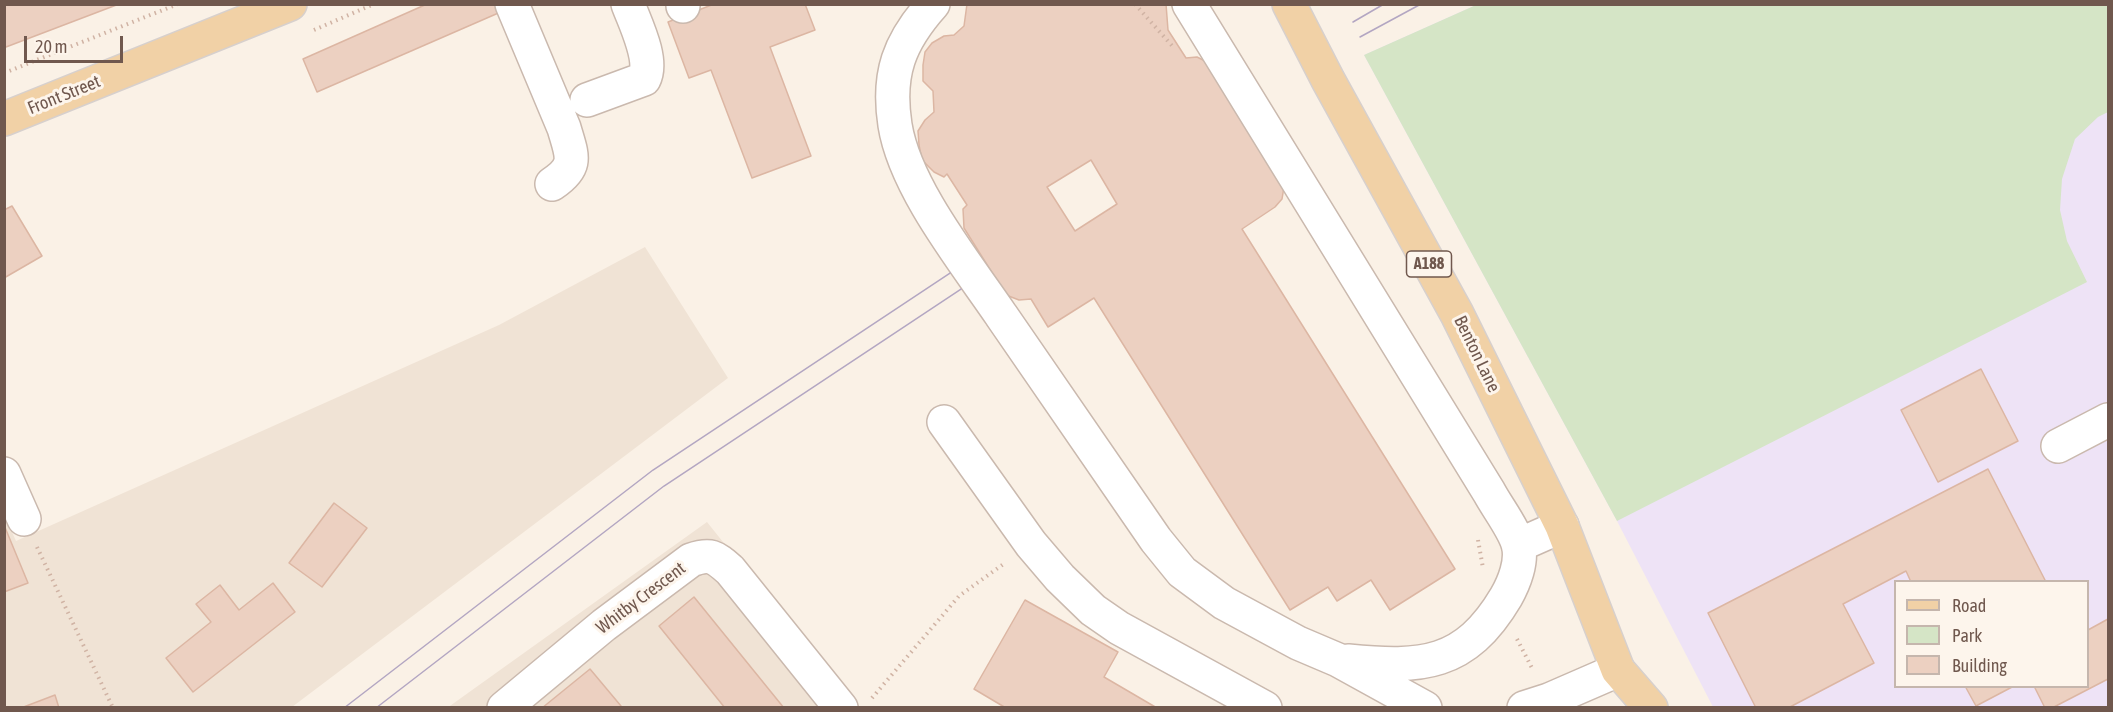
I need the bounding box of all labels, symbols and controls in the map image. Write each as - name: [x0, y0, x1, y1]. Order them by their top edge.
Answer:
- scale bar: [27, 24, 126, 62]
- text: 20 m: [35, 36, 67, 57]
- street label: Front Street: [24, 71, 104, 119]
- road number: A188: [1406, 251, 1452, 277]
- street label: Benton Lane: [1449, 312, 1505, 396]
- street label: Whitby Crescent: [592, 557, 690, 639]
- legend: [1894, 580, 2089, 688]
- text: Road: [1952, 595, 1986, 616]
- text: Park: [1952, 625, 1982, 646]
- text: Building: [1952, 655, 2007, 676]

